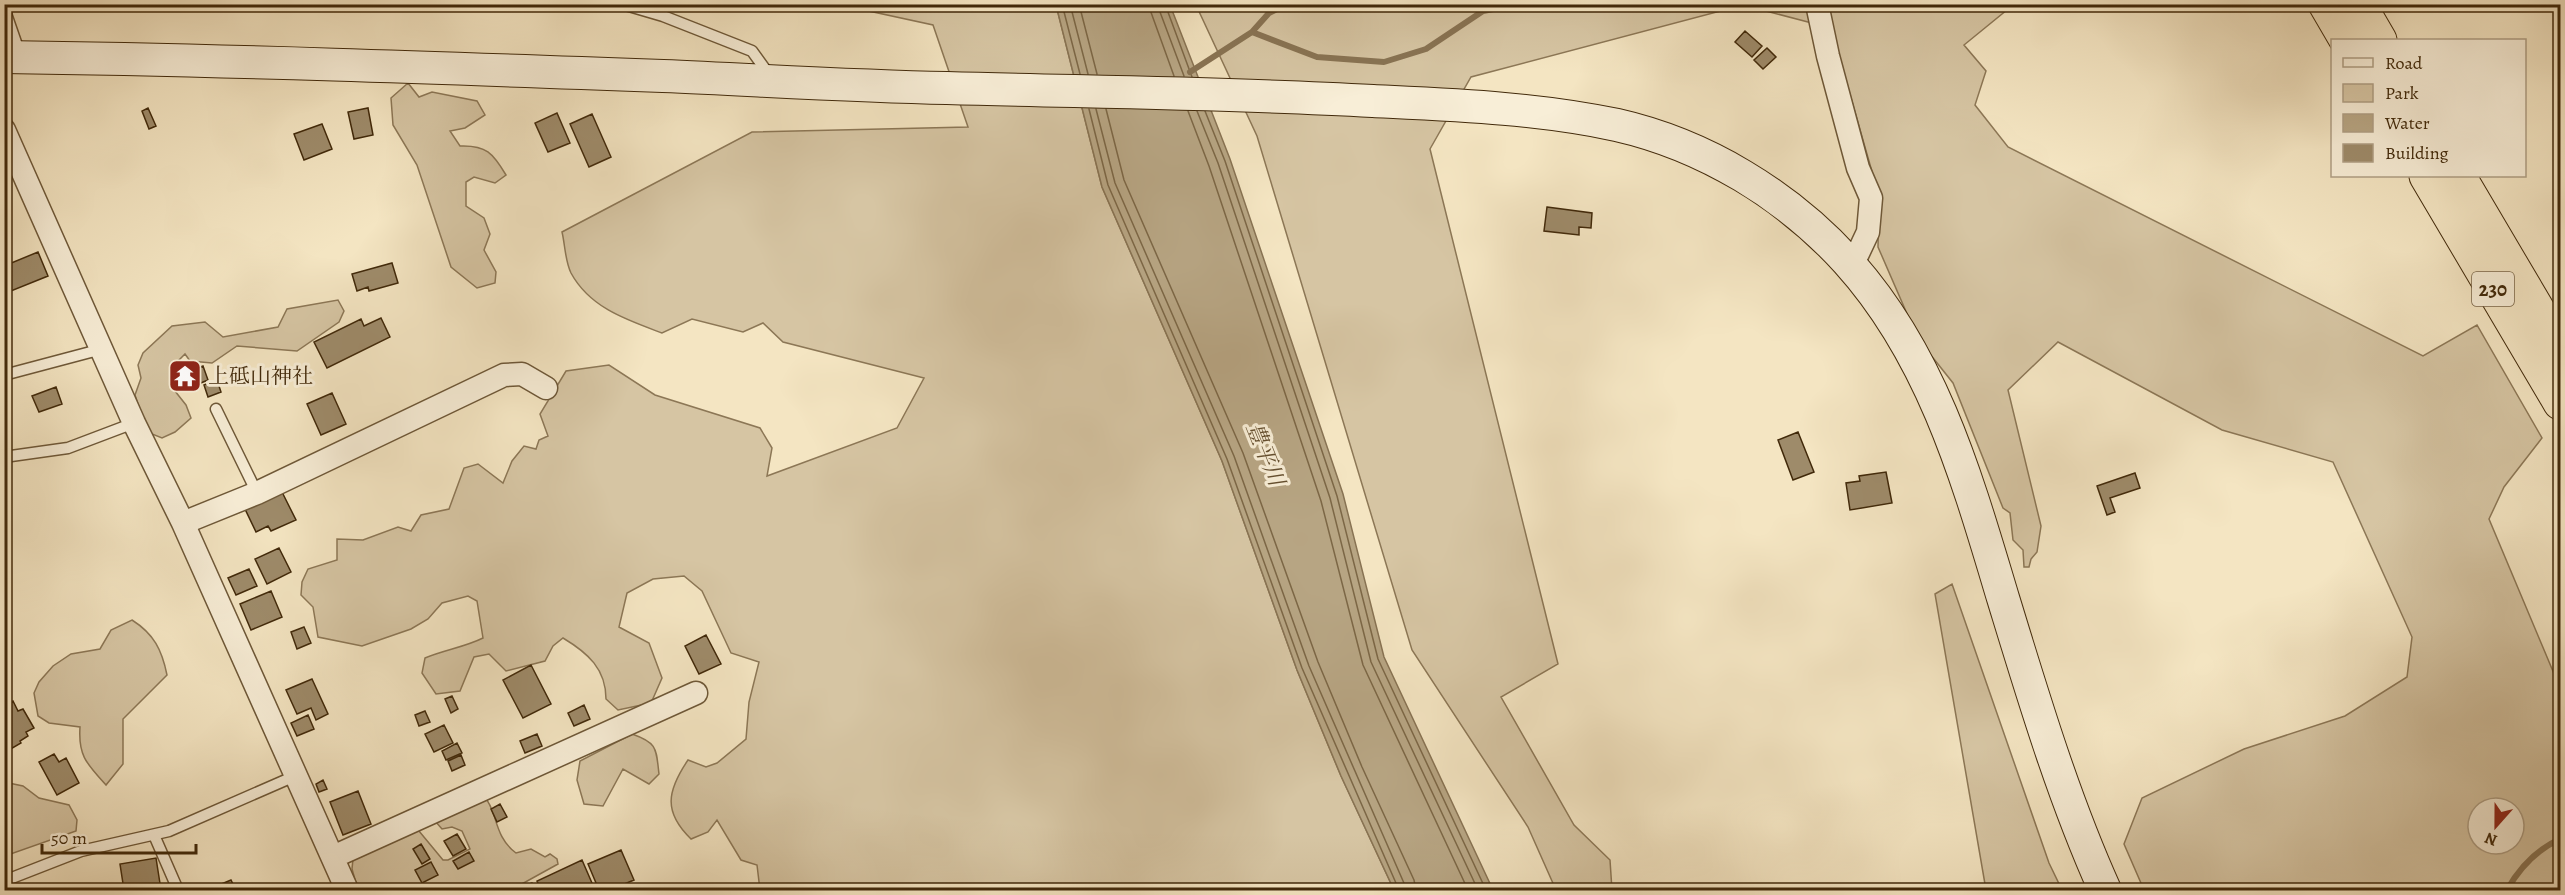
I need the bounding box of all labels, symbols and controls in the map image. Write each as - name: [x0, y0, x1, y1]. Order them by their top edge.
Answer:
- legend: [2331, 39, 2526, 177]
- text: Road: [2385, 51, 2423, 75]
- text: Park: [2385, 81, 2419, 105]
- text: Water: [2384, 111, 2430, 135]
- text: Building: [2385, 141, 2449, 165]
- road number: 230: [2472, 272, 2514, 306]
- temple icon: 上砥山神社: [167, 358, 203, 394]
- place label: 上砥山神社: [208, 362, 313, 390]
- water label: 豊平川: [1239, 418, 1292, 492]
- north arrow: [2466, 796, 2526, 856]
- scale bar: [42, 817, 196, 855]
- text: 50 m: [51, 826, 87, 850]
- text: N: [2481, 827, 2500, 851]

